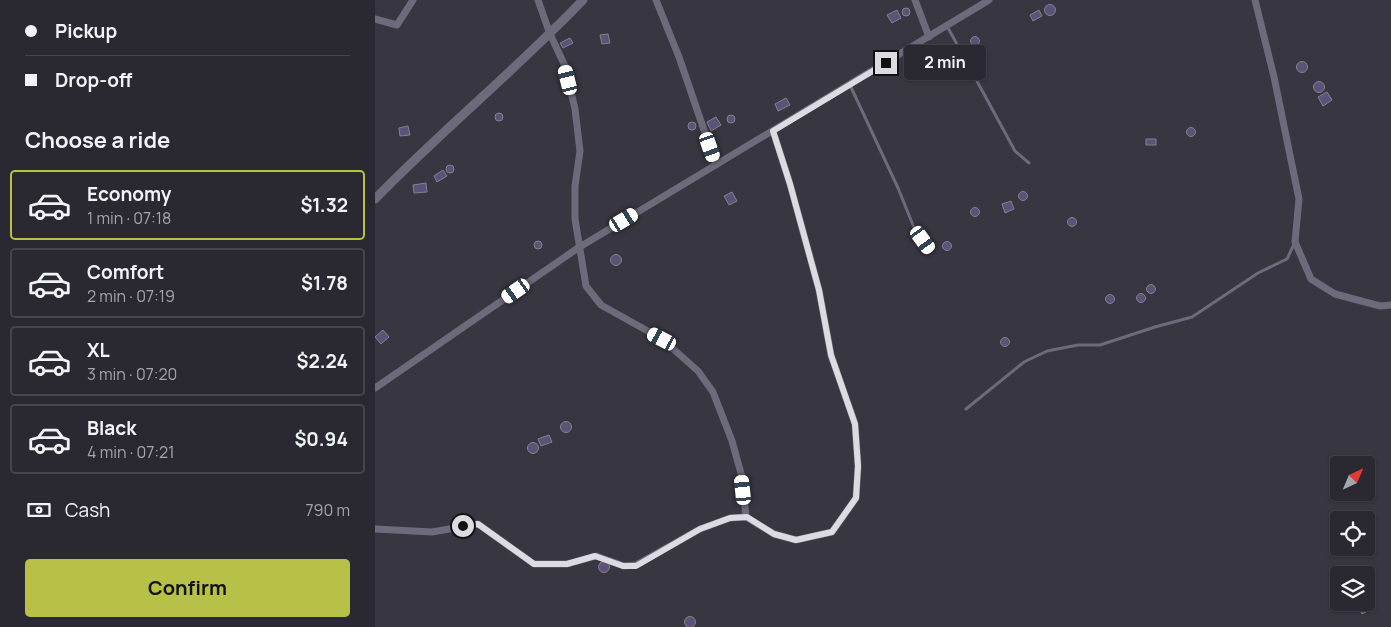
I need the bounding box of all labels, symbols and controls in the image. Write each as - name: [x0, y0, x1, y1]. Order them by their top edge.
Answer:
- text: Pickup: [55, 18, 117, 44]
- callout: 2 min: [903, 46, 986, 80]
- text: 2 min: [924, 51, 966, 73]
- route end: [875, 52, 897, 74]
- car: [557, 64, 578, 96]
- text: Drop-off: [55, 67, 132, 93]
- text: Choose a ride: [25, 125, 170, 155]
- car: [698, 130, 721, 164]
- text: Economy: [87, 181, 171, 207]
- icon: car: [27, 183, 72, 228]
- text: $1.32: [300, 192, 348, 218]
- car: [607, 206, 640, 234]
- text: 1 min · 07:18: [87, 207, 171, 229]
- car: [908, 223, 937, 257]
- text: Comfort: [87, 259, 164, 285]
- icon: car: [27, 261, 72, 306]
- text: $1.78: [301, 270, 348, 296]
- car: [499, 276, 532, 306]
- text: 2 min · 07:19: [87, 285, 175, 307]
- car: [645, 325, 678, 353]
- text: XL: [87, 337, 110, 363]
- icon: car: [27, 339, 72, 384]
- text: $2.24: [296, 348, 348, 374]
- text: 3 min · 07:20: [87, 363, 177, 385]
- text: Black: [87, 415, 136, 441]
- icon: car: [27, 417, 72, 462]
- text: $0.94: [294, 426, 348, 452]
- text: 4 min · 07:21: [87, 441, 174, 463]
- north arrow: [1330, 456, 1375, 501]
- map controls: [1330, 456, 1375, 611]
- car: [733, 474, 752, 506]
- icon: cash: [25, 496, 53, 524]
- text: Cash: [65, 497, 110, 523]
- text: 790 m: [306, 499, 350, 521]
- button: locate: [1330, 511, 1375, 556]
- route start: [452, 515, 474, 537]
- button: Confirm: [25, 559, 350, 617]
- button: layers: [1330, 566, 1375, 611]

